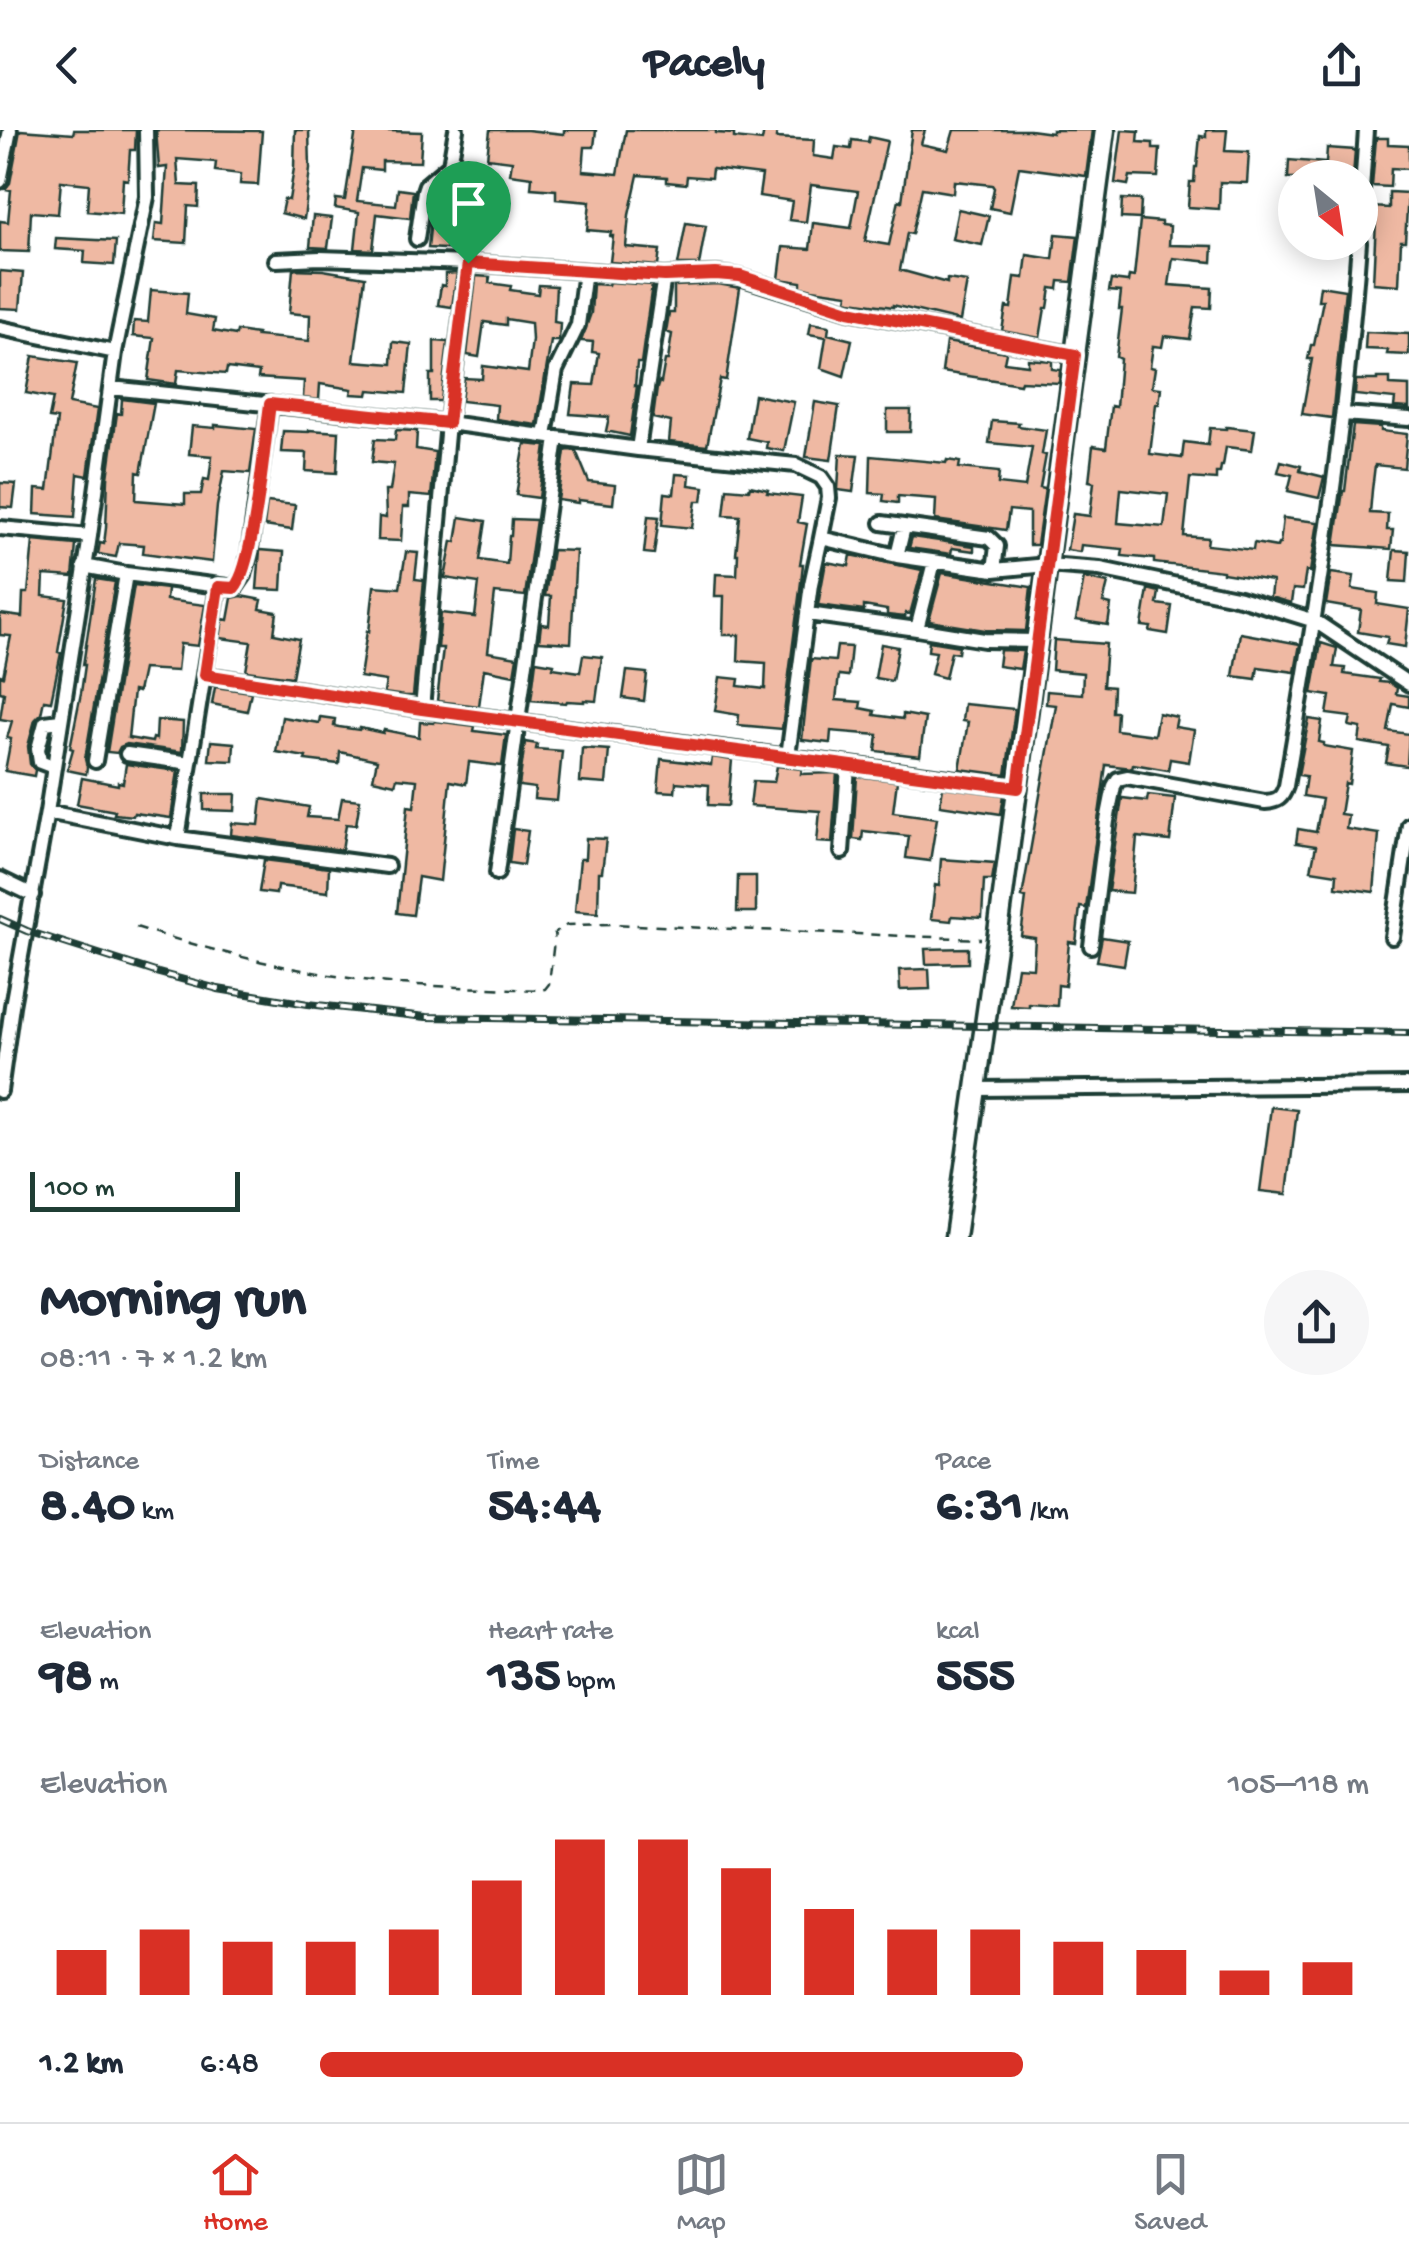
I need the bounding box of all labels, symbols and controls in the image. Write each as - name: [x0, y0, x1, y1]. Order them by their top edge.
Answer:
- icon: back: [40, 38, 95, 93]
- icon: share: [1314, 38, 1369, 93]
- text: Pacely: [644, 39, 765, 92]
- north arrow: [1278, 160, 1378, 260]
- map controls: [1278, 160, 1378, 260]
- pin: [426, 161, 511, 264]
- icon: arrive: [441, 176, 496, 231]
- scale bar: [30, 1167, 240, 1212]
- text: 100 m: [45, 1173, 115, 1206]
- button: share: [1264, 1270, 1369, 1375]
- text: Morning run: [40, 1271, 306, 1335]
- text: 08:11 · 7 × 1.2 km: [40, 1341, 267, 1379]
- text: Distance: [40, 1446, 139, 1479]
- text: Time: [488, 1446, 539, 1479]
- text: Pace: [936, 1446, 991, 1479]
- text: 8.40: [40, 1479, 135, 1538]
- text: 54:44: [488, 1479, 601, 1538]
- text: 6:31: [936, 1479, 1023, 1538]
- text: km: [135, 1496, 174, 1529]
- text: /km: [1023, 1496, 1069, 1529]
- text: Elevation: [40, 1616, 151, 1649]
- text: Heart rate: [488, 1616, 613, 1649]
- text: kcal: [936, 1616, 980, 1649]
- text: 98: [40, 1649, 92, 1708]
- text: 135: [488, 1649, 560, 1708]
- text: 555: [936, 1649, 1015, 1708]
- text: m: [92, 1666, 119, 1699]
- text: bpm: [560, 1666, 616, 1699]
- text: Elevation: [40, 1767, 167, 1805]
- text: 105–118 m: [1228, 1767, 1369, 1805]
- text: 1.2 km: [40, 2046, 123, 2084]
- text: 6:48: [200, 2046, 259, 2084]
- tab: Home: [203, 2147, 268, 2240]
- tab: Map: [674, 2147, 729, 2240]
- tab: Saved: [1134, 2147, 1206, 2240]

